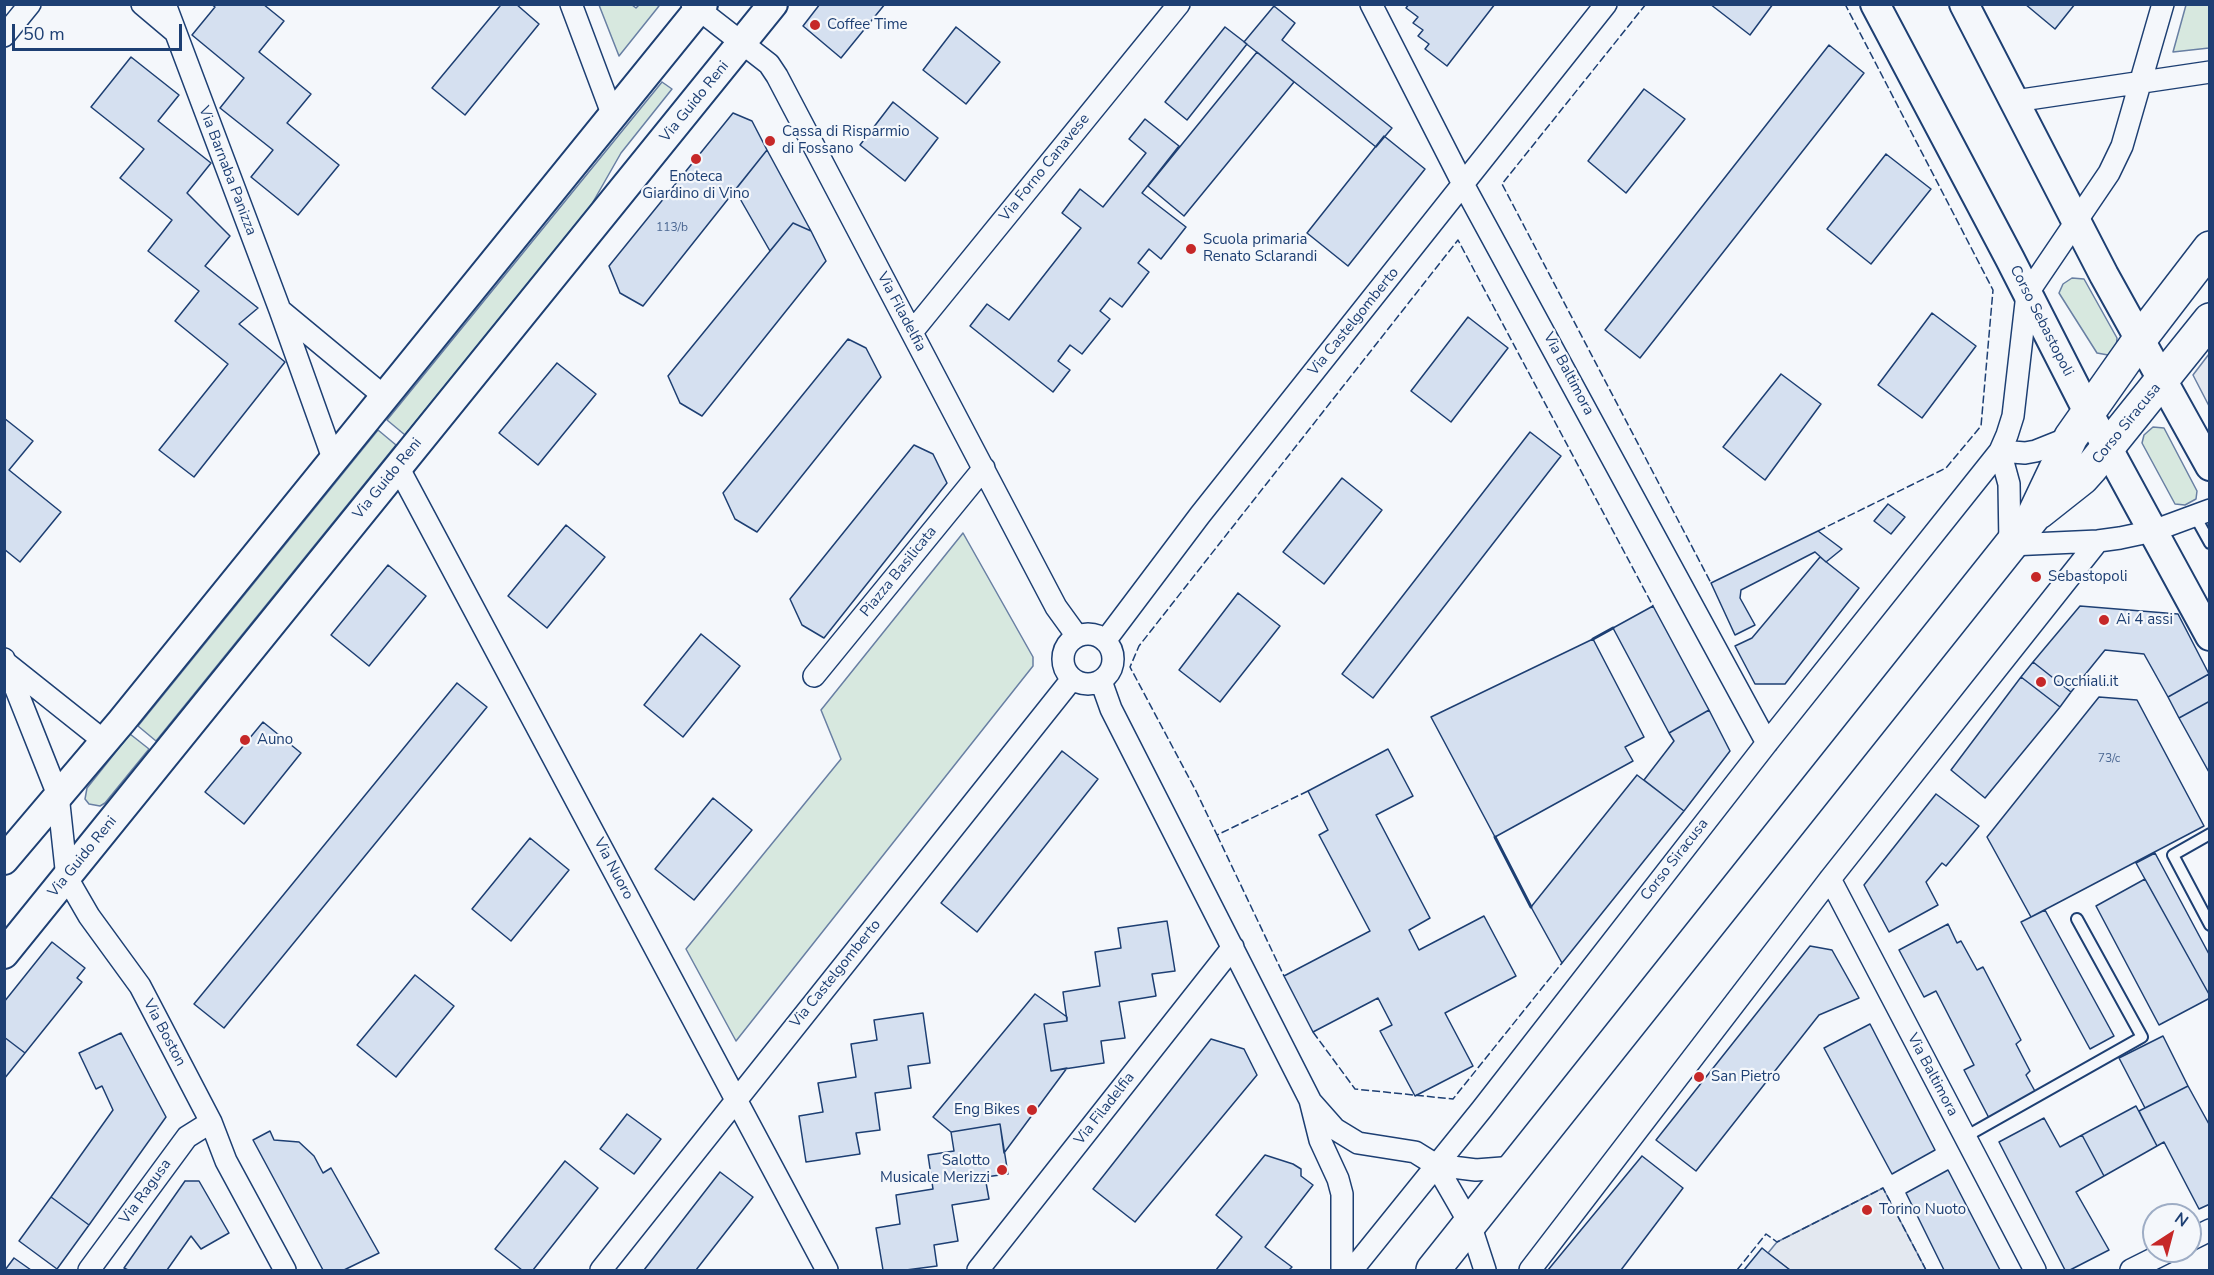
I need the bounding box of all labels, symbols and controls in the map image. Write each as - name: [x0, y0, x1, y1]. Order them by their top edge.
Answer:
- scale bar: [15, 12, 184, 50]
- place label: Coffee Time: [827, 16, 908, 34]
- marker: Coffee Time: [808, 18, 822, 32]
- text: 50 m: [23, 22, 65, 46]
- street label: Via Guido Reni: [657, 58, 733, 146]
- street label: Via Barnaba Panizza: [194, 104, 260, 238]
- street label: Via Forno Canavese: [996, 111, 1094, 225]
- place label: Cassa di Risparmio di Fossano: [782, 123, 910, 158]
- marker: Cassa di Risparmio di Fossano: [763, 134, 777, 148]
- marker: Enoteca Giardino di Vino: [689, 152, 703, 166]
- place label: Enoteca Giardino di Vino: [642, 168, 750, 203]
- house number: 113/b: [656, 221, 688, 235]
- place label: Scuola primaria Renato Sclarandi: [1203, 231, 1317, 266]
- marker: Scuola primaria Renato Sclarandi: [1184, 242, 1198, 256]
- street label: Corso Sebastopoli: [2005, 262, 2077, 380]
- street label: Via Castelgomberto: [1305, 264, 1403, 380]
- street label: Via Filadelfia: [873, 269, 929, 355]
- street label: Via Baltimora: [1539, 330, 1597, 418]
- street label: Corso Siracusa: [2089, 380, 2165, 468]
- street label: Via Guido Reni: [350, 435, 426, 523]
- street label: Piazza Basilicata: [857, 523, 941, 621]
- place label: Sebastopoli: [2048, 568, 2128, 586]
- marker: Sebastopoli: [2029, 570, 2043, 584]
- place label: Ai 4 assi: [2116, 611, 2173, 629]
- marker: Ai 4 assi: [2097, 613, 2111, 627]
- place label: Occhiali.it: [2053, 673, 2118, 691]
- marker: Occhiali.it: [2034, 675, 2048, 689]
- place label: Auno: [257, 731, 293, 749]
- marker: Auno: [238, 733, 252, 747]
- house number: 73/c: [2098, 752, 2120, 766]
- street label: Via Guido Reni: [45, 813, 121, 901]
- street label: Corso Siracusa: [1637, 815, 1713, 905]
- street label: Via Nuoro: [589, 835, 637, 903]
- street label: Via Castelgomberto: [787, 916, 885, 1032]
- street label: Via Boston: [139, 996, 189, 1070]
- street label: Via Baltimora: [1903, 1031, 1961, 1119]
- place label: San Pietro: [1711, 1068, 1780, 1086]
- street label: Via Filadelfia: [1071, 1069, 1139, 1149]
- marker: San Pietro: [1692, 1070, 1706, 1084]
- place label: Eng Bikes: [954, 1101, 1020, 1119]
- marker: Eng Bikes: [1025, 1103, 1039, 1117]
- place label: Salotto Musicale Merizzi: [880, 1152, 990, 1187]
- street label: Via Ragusa: [116, 1156, 176, 1228]
- marker: Salotto Musicale Merizzi: [995, 1163, 1009, 1177]
- place label: Torino Nuoto: [1879, 1201, 1966, 1219]
- marker: Torino Nuoto: [1860, 1203, 1874, 1217]
- north arrow: [2142, 1203, 2202, 1263]
- text: N: [2170, 1208, 2193, 1232]

